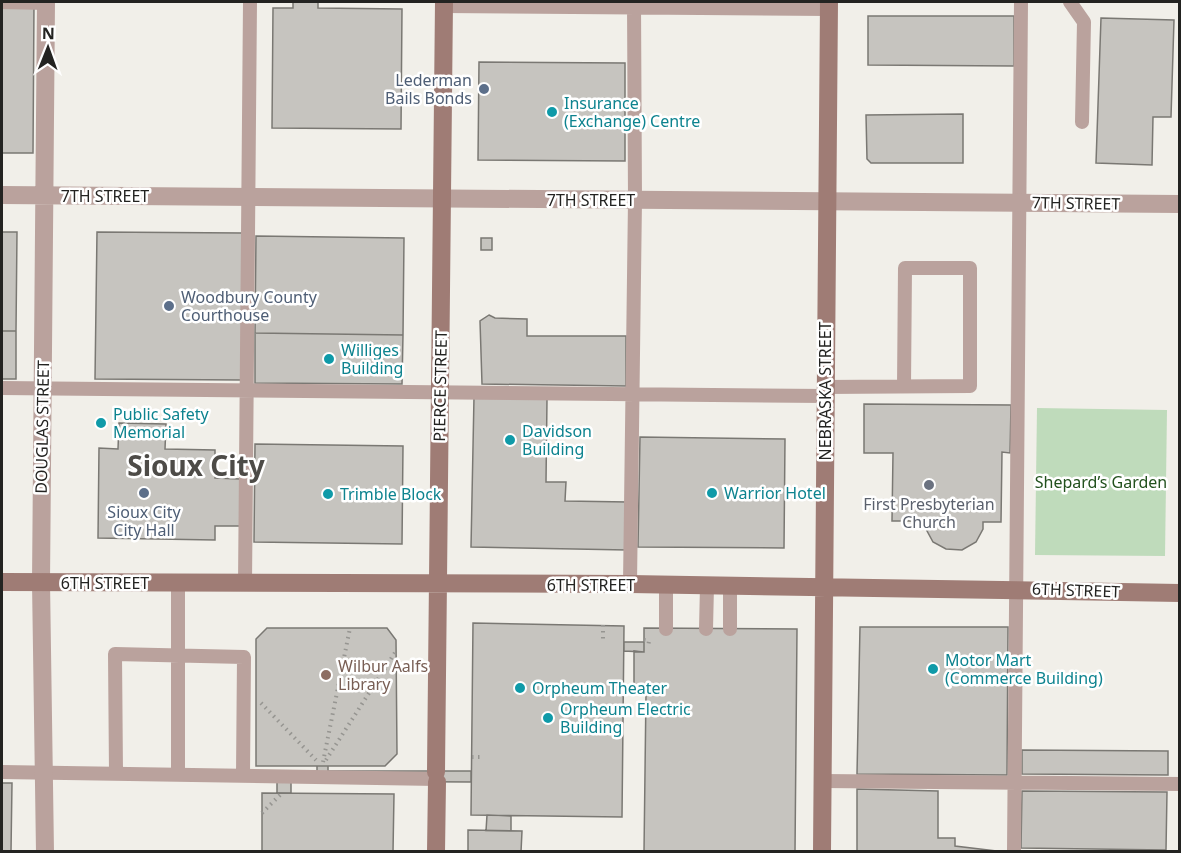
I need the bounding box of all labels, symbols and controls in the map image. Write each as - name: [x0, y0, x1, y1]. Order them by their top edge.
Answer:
- north arrow: [18, 18, 78, 78]
- text: N: [42, 22, 55, 44]
- place label: Lederman Bails Bonds: [385, 69, 472, 109]
- marker: Lederman Bails Bonds: [477, 82, 491, 96]
- place label: Insurance (Exchange) Centre: [564, 92, 700, 132]
- marker: Insurance (Exchange) Centre: [545, 105, 559, 119]
- street label: 7TH STREET: [61, 185, 149, 207]
- street label: 7TH STREET: [547, 189, 635, 211]
- street label: 7TH STREET: [1032, 191, 1120, 215]
- place label: Woodbury County Courthouse: [181, 286, 318, 326]
- marker: Woodbury County Courthouse: [162, 299, 176, 313]
- street label: NEBRASKA STREET: [814, 321, 836, 461]
- street label: PIERCE STREET: [428, 330, 452, 442]
- place label: Williges Building: [341, 339, 403, 379]
- marker: Williges Building: [322, 352, 336, 366]
- street label: DOUGLAS STREET: [30, 360, 54, 494]
- place label: Public Safety Memorial: [113, 403, 210, 443]
- marker: Public Safety Memorial: [94, 416, 108, 430]
- place label: Davidson Building: [522, 420, 592, 460]
- marker: Davidson Building: [503, 433, 517, 447]
- district label: Sioux City: [127, 446, 265, 484]
- park label: Shepard’s Garden: [1035, 471, 1167, 493]
- marker: First Presbyterian Church: [922, 478, 936, 492]
- place label: Warrior Hotel: [724, 482, 826, 504]
- place label: Trimble Block: [340, 483, 442, 505]
- marker: Sioux City City Hall: [137, 486, 151, 500]
- marker: Warrior Hotel: [705, 486, 719, 500]
- marker: Trimble Block: [321, 487, 335, 501]
- place label: First Presbyterian Church: [863, 493, 995, 533]
- place label: Sioux City City Hall: [107, 501, 181, 541]
- street label: 6TH STREET: [61, 572, 149, 594]
- street label: 6TH STREET: [547, 574, 635, 596]
- street label: 6TH STREET: [1031, 577, 1121, 603]
- place label: Motor Mart (Commerce Building): [945, 649, 1103, 689]
- place label: Wilbur Aalfs Library: [338, 655, 428, 695]
- marker: Motor Mart (Commerce Building): [926, 662, 940, 676]
- marker: Wilbur Aalfs Library: [319, 668, 333, 682]
- place label: Orpheum Theater: [532, 677, 667, 699]
- marker: Orpheum Theater: [513, 681, 527, 695]
- place label: Orpheum Electric Building: [560, 698, 691, 738]
- marker: Orpheum Electric Building: [541, 711, 555, 725]

